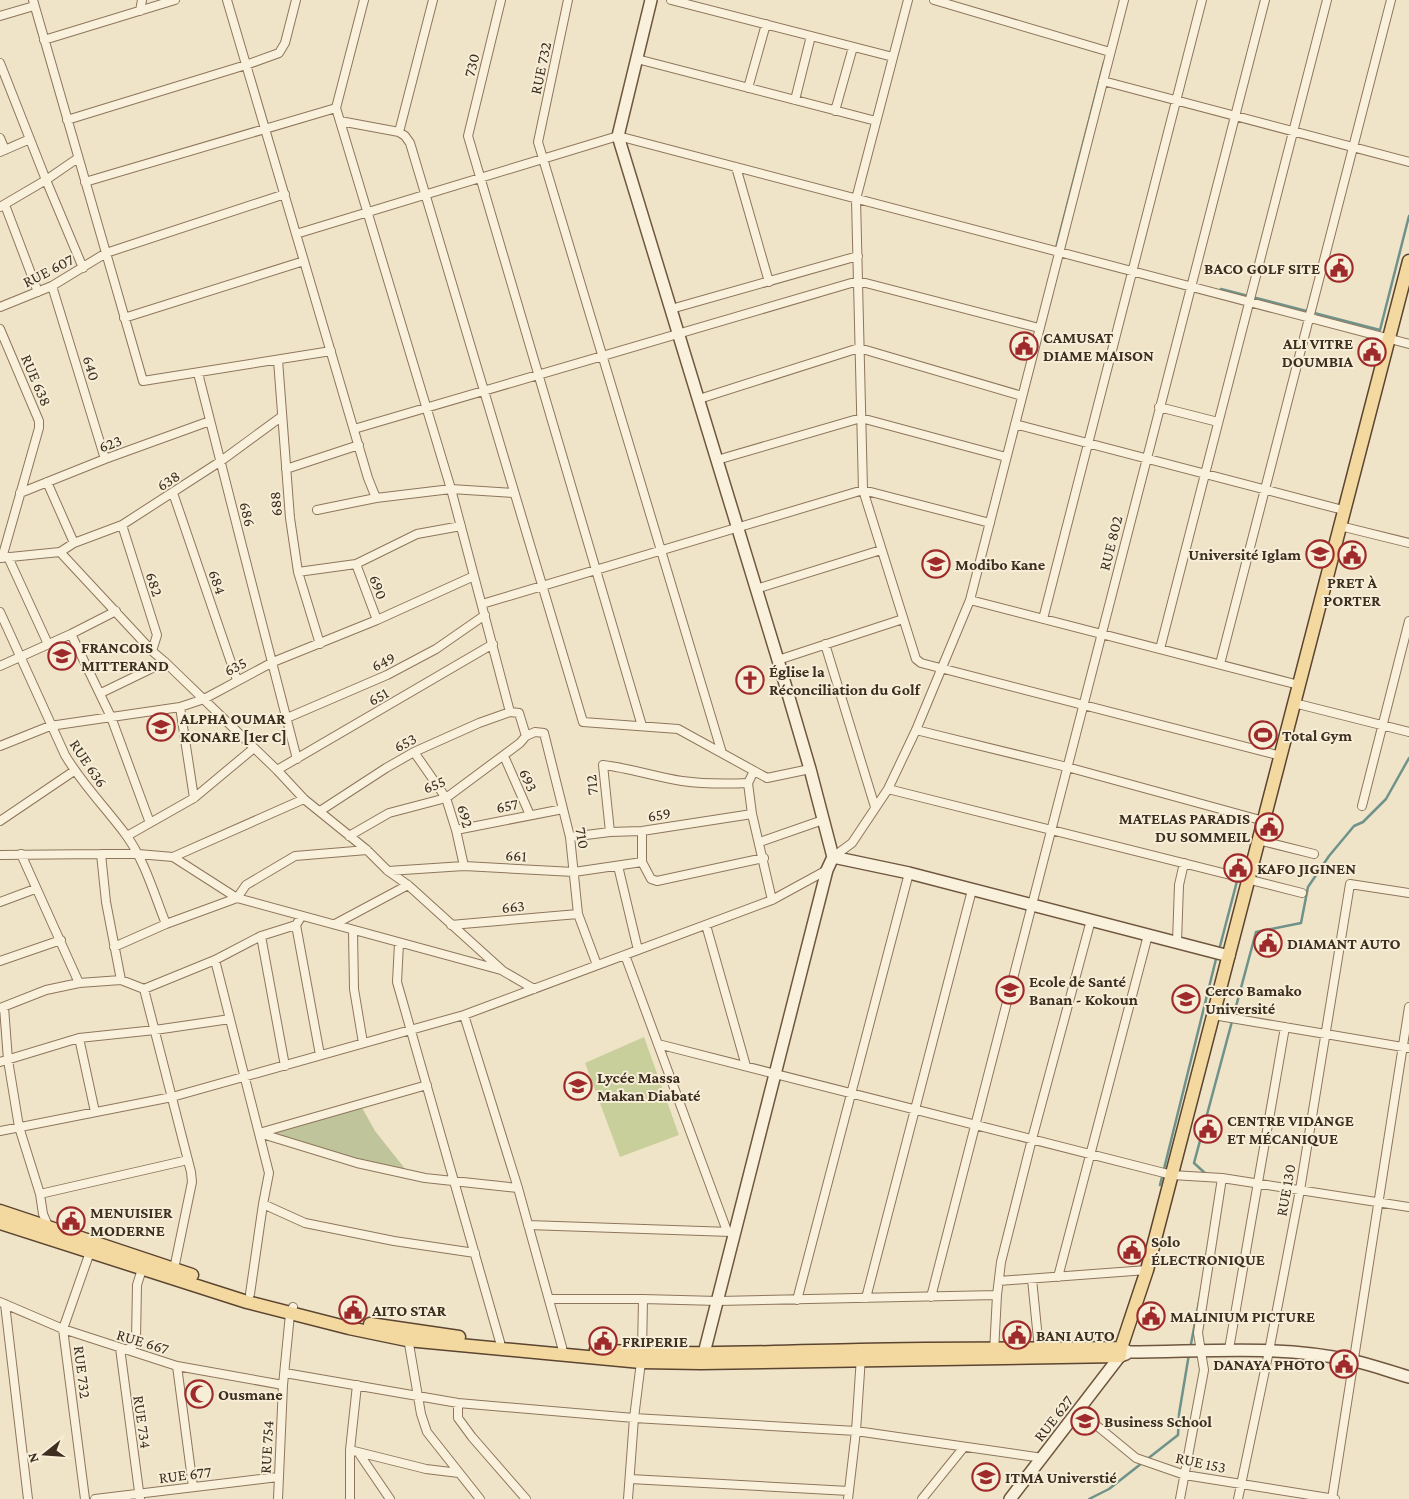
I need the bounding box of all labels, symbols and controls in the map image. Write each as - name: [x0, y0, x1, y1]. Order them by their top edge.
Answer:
- street label: RUE 732: [527, 40, 554, 96]
- street label: 730: [460, 51, 483, 79]
- street label: RUE 607: [20, 250, 77, 290]
- public building icon: BACO GOLF SITE: [1324, 253, 1354, 283]
- place label: BACO GOLF SITE: [1204, 260, 1320, 277]
- place label: CAMUSAT DIAME MAISON: [1043, 329, 1154, 364]
- public building icon: CAMUSAT DIAME MAISON: [1009, 331, 1039, 361]
- place label: ALI VITRE DOUMBIA: [1282, 335, 1353, 370]
- public building icon: ALI VITRE DOUMBIA: [1357, 337, 1387, 367]
- street label: RUE 638: [18, 352, 55, 409]
- street label: 640: [80, 354, 103, 383]
- street label: 623: [96, 432, 124, 455]
- street label: 638: [154, 467, 183, 494]
- street label: 688: [266, 491, 285, 517]
- street label: 686: [236, 500, 259, 528]
- street label: RUE 802: [1095, 514, 1126, 572]
- school or university icon: Université Iglam: [1305, 539, 1335, 569]
- public building icon: PRET À PORTER: [1337, 540, 1367, 570]
- place label: Université Iglam: [1188, 546, 1301, 563]
- school or university icon: Modibo Kane: [921, 549, 951, 579]
- place label: Modibo Kane: [955, 556, 1046, 573]
- street label: 684: [205, 568, 230, 597]
- street label: 682: [143, 570, 166, 599]
- street label: 690: [366, 573, 391, 602]
- place label: PRET À PORTER: [1323, 574, 1381, 609]
- place label: FRANCOIS MITTERAND: [81, 639, 169, 674]
- school or university icon: FRANCOIS MITTERAND: [47, 641, 77, 671]
- street label: 649: [369, 648, 398, 674]
- street label: 635: [221, 654, 249, 679]
- place label: Église la Réconciliation du Golf: [769, 663, 922, 698]
- church icon: Église la Réconciliation du Golf: [735, 665, 765, 695]
- street label: 651: [365, 684, 391, 709]
- place label: ALPHA OUMAR KONARE [1er C]: [179, 710, 287, 745]
- school or university icon: ALPHA OUMAR KONARE [1er C]: [146, 712, 176, 742]
- sports icon: Total Gym: [1248, 720, 1278, 750]
- place label: Total Gym: [1282, 727, 1352, 744]
- street label: 653: [391, 730, 419, 755]
- street label: RUE 636: [66, 736, 111, 790]
- street label: 693: [516, 766, 541, 794]
- street label: 655: [420, 772, 448, 797]
- street label: 712: [582, 774, 601, 796]
- street label: 657: [495, 795, 520, 816]
- street label: 692: [454, 803, 477, 830]
- street label: 659: [646, 804, 672, 825]
- place label: MATELAS PARADIS DU SOMMEIL: [1119, 810, 1250, 845]
- public building icon: MATELAS PARADIS DU SOMMEIL: [1254, 812, 1284, 842]
- street label: 710: [572, 826, 593, 850]
- street label: 661: [505, 846, 527, 865]
- public building icon: KAFO JIGINEN: [1223, 853, 1253, 883]
- place label: KAFO JIGINEN: [1257, 860, 1356, 877]
- street label: 663: [501, 897, 525, 916]
- public building icon: DIAMANT AUTO: [1253, 928, 1283, 958]
- place label: DIAMANT AUTO: [1287, 935, 1401, 952]
- place label: Ecole de Santé Banan - Kokoun: [1029, 973, 1138, 1008]
- school or university icon: Ecole de Santé Banan - Kokoun: [995, 975, 1025, 1005]
- place label: Cerco Bamako Université: [1205, 982, 1302, 1017]
- school or university icon: Cerco Bamako Université: [1171, 984, 1201, 1014]
- place label: Lycée Massa Makan Diabaté: [597, 1069, 701, 1104]
- school or university icon: Lycée Massa Makan Diabaté: [563, 1071, 593, 1101]
- place label: CENTRE VIDANGE ET MÉCANIQUE: [1227, 1112, 1354, 1147]
- public building icon: CENTRE VIDANGE ET MÉCANIQUE: [1193, 1114, 1223, 1144]
- street label: RUE 130: [1273, 1163, 1298, 1217]
- place label: MENUISIER MODERNE: [90, 1204, 173, 1239]
- public building icon: MENUISIER MODERNE: [56, 1206, 86, 1236]
- place label: Solo ÉLECTRONIQUE: [1151, 1233, 1265, 1268]
- public building icon: Solo ÉLECTRONIQUE: [1117, 1235, 1147, 1265]
- public building icon: AITO STAR: [338, 1295, 368, 1325]
- public building icon: MALINIUM PICTURE: [1136, 1301, 1166, 1331]
- place label: AITO STAR: [371, 1302, 446, 1319]
- place label: MALINIUM PICTURE: [1170, 1308, 1315, 1325]
- public building icon: BANI AUTO: [1002, 1320, 1032, 1350]
- street label: RUE 667: [115, 1326, 172, 1358]
- public building icon: FRIPERIE: [588, 1326, 618, 1356]
- place label: BANI AUTO: [1036, 1327, 1115, 1344]
- place label: FRIPERIE: [622, 1333, 688, 1350]
- street label: RUE 732: [71, 1345, 94, 1400]
- public building icon: DANAYA PHOTO: [1329, 1349, 1359, 1379]
- place label: DANAYA PHOTO: [1213, 1356, 1325, 1373]
- mosque icon: Ousmane: [184, 1379, 214, 1409]
- place label: Ousmane: [218, 1386, 283, 1403]
- street label: RUE 627: [1030, 1392, 1077, 1445]
- street label: RUE 734: [130, 1394, 155, 1450]
- school or university icon: Business School: [1070, 1406, 1100, 1436]
- place label: Business School: [1104, 1413, 1212, 1430]
- street label: RUE 754: [257, 1420, 276, 1474]
- north arrow: [20, 1429, 70, 1479]
- street label: RUE 153: [1174, 1449, 1228, 1476]
- text: N: [23, 1450, 42, 1465]
- school or university icon: ITMA Universtié: [971, 1462, 1001, 1492]
- street label: RUE 677: [158, 1463, 213, 1486]
- place label: ITMA Universtié: [1005, 1469, 1117, 1486]

